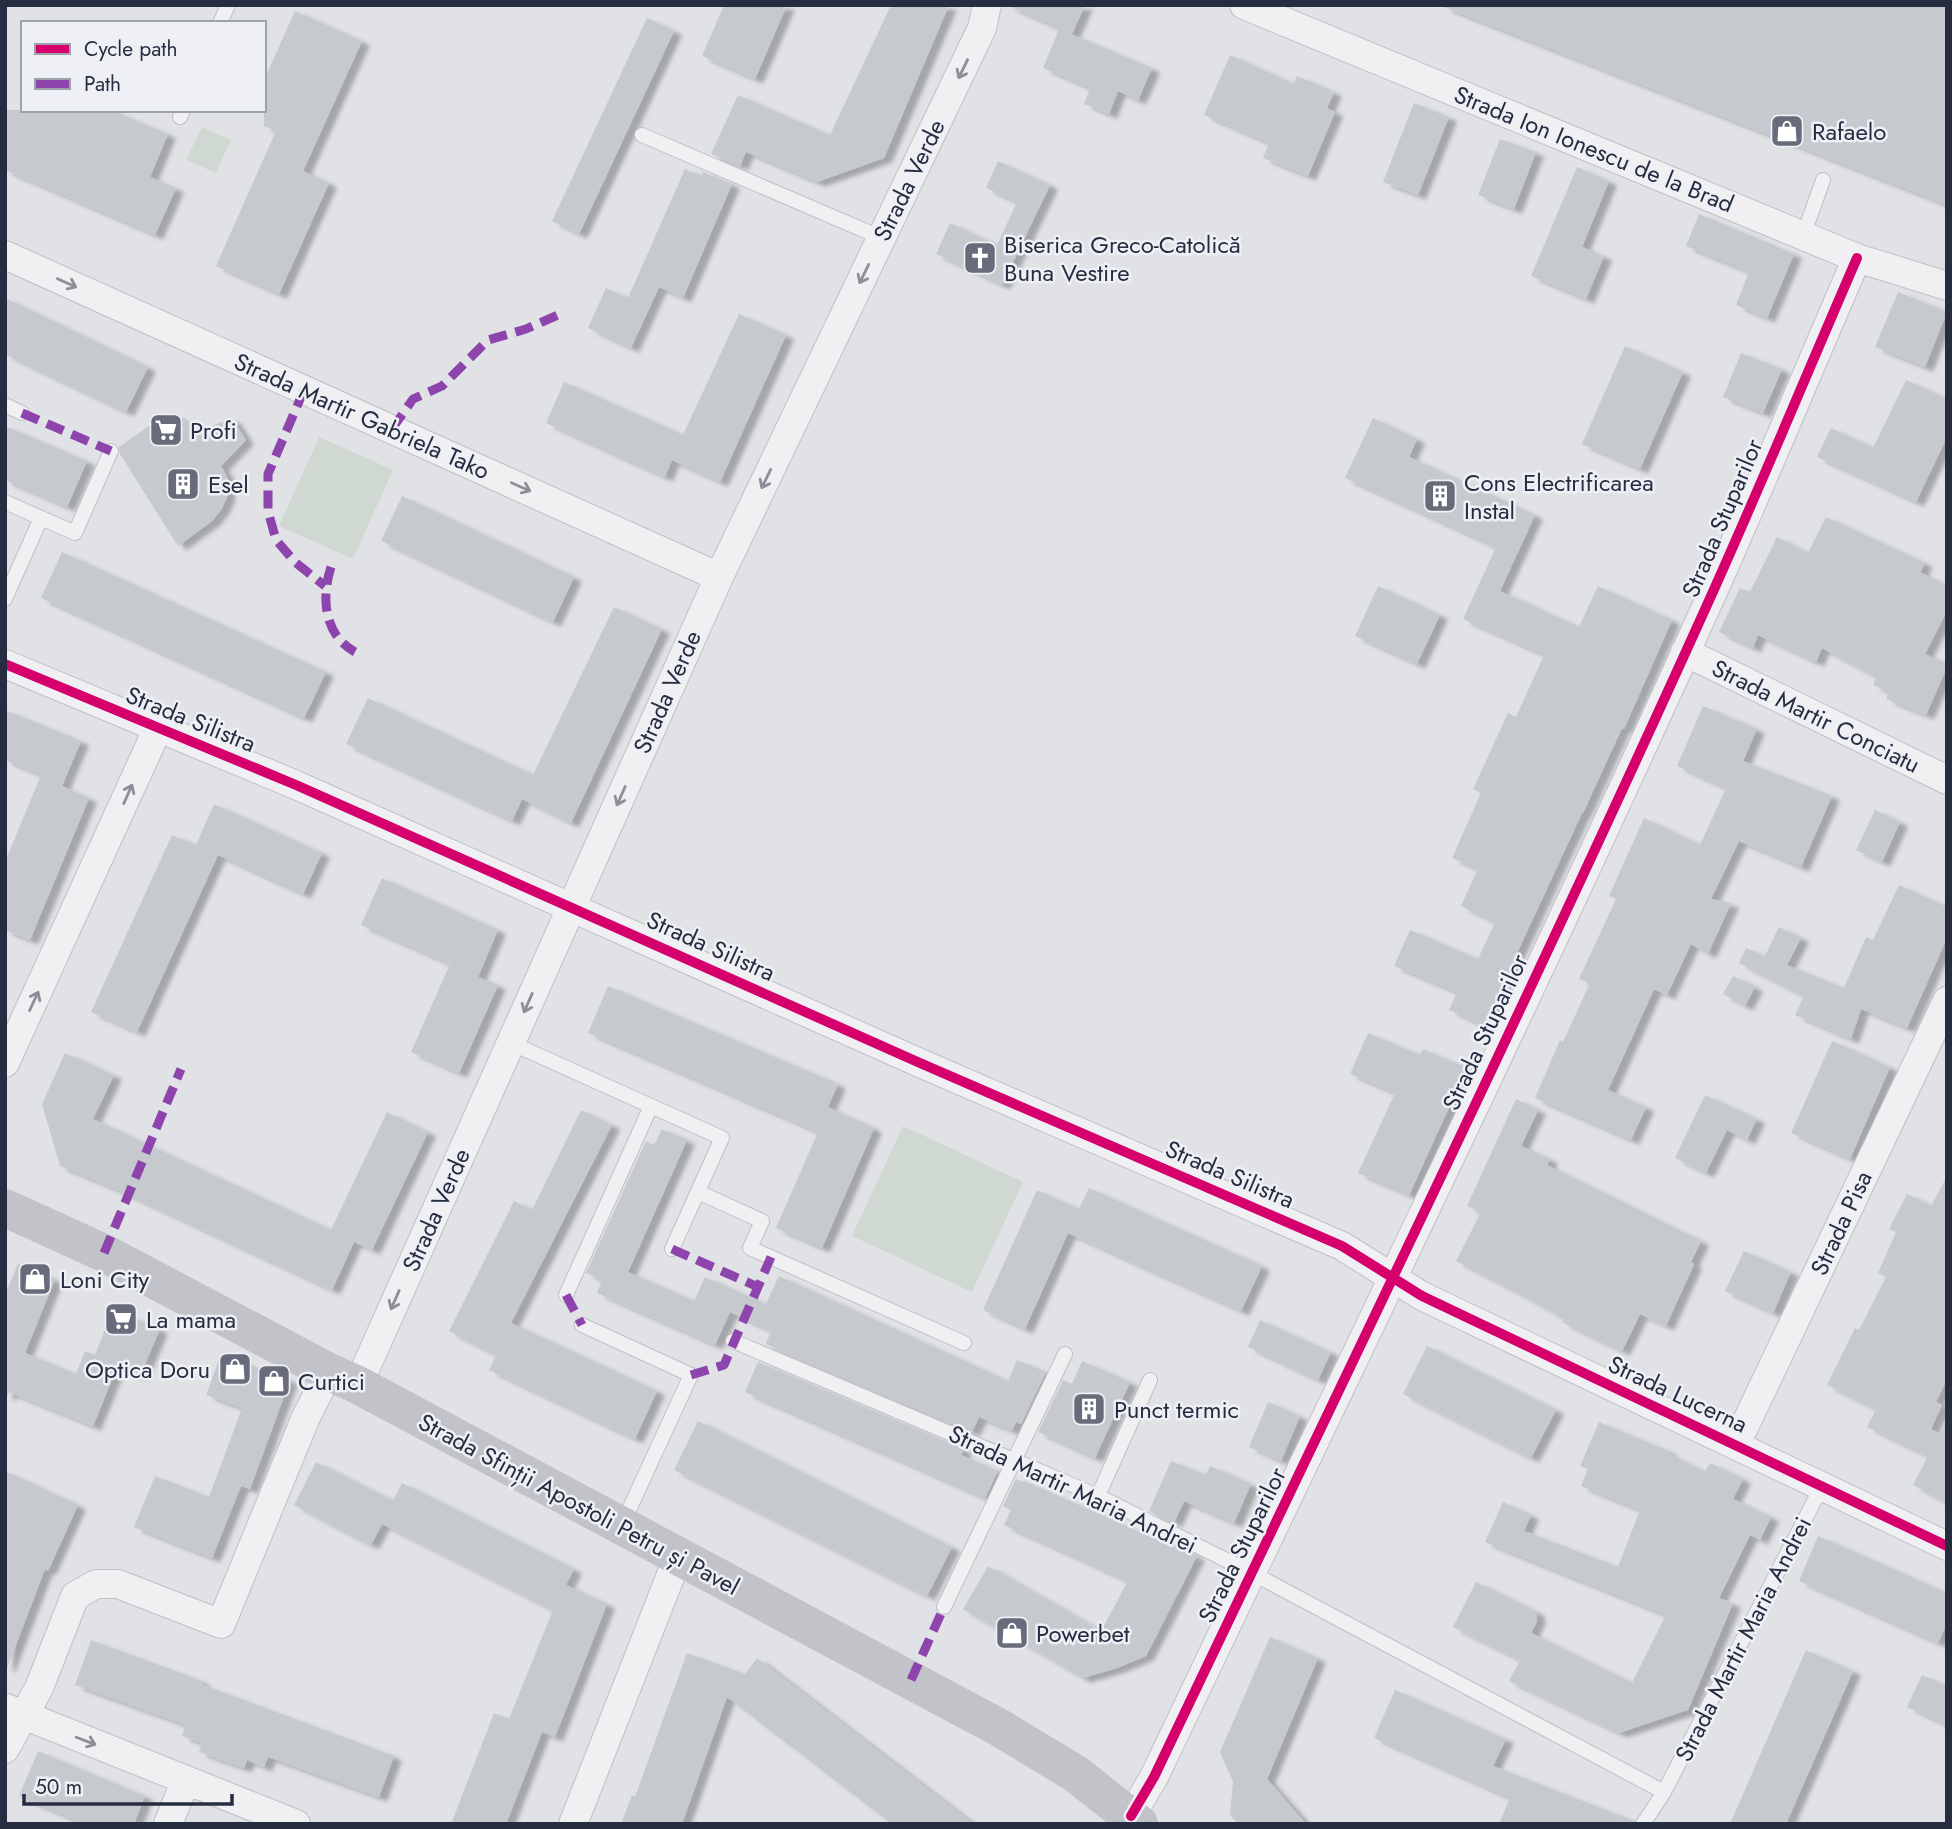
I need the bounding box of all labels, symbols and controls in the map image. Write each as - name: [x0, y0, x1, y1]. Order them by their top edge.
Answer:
- legend: [21, 21, 266, 112]
- text: Cycle path: [84, 34, 177, 64]
- one-way arrow: [955, 58, 968, 79]
- text: Path: [84, 69, 121, 99]
- street label: Strada Ion Ionescu de la Brad: [1449, 77, 1739, 221]
- shop icon: Rafaelo: [1768, 112, 1806, 150]
- street label: Strada Verde: [864, 113, 954, 247]
- place label: Rafaelo: [1812, 114, 1886, 149]
- place label: Biserica Greco-Catolică Buna Vestire: [1004, 227, 1241, 290]
- church icon: Biserica Greco-Catolică Buna Vestire: [961, 239, 999, 277]
- one-way arrow: [857, 263, 871, 284]
- one-way arrow: [56, 277, 78, 290]
- street label: Strada Martir Gabriela Tako: [229, 344, 495, 488]
- supermarket icon: Profi: [147, 411, 185, 449]
- place label: Profi: [190, 413, 237, 448]
- street label: Strada Stuparilor: [1673, 433, 1771, 603]
- building icon: Esel: [164, 465, 202, 503]
- place label: Cons Electrificarea Instal: [1464, 465, 1654, 528]
- place label: Esel: [208, 467, 249, 502]
- one-way arrow: [758, 468, 772, 489]
- building icon: Cons Electrificarea Instal: [1421, 477, 1459, 515]
- one-way arrow: [509, 481, 531, 494]
- street label: Strada Verde: [624, 625, 710, 759]
- street label: Strada Martir Conciatu: [1706, 650, 1926, 782]
- street label: Strada Silistra: [121, 677, 261, 761]
- one-way arrow: [122, 784, 135, 805]
- one-way arrow: [614, 784, 627, 806]
- street label: Strada Silistra: [641, 902, 781, 990]
- street label: Strada Stuparilor: [1433, 947, 1537, 1116]
- one-way arrow: [28, 991, 41, 1012]
- one-way arrow: [521, 992, 534, 1014]
- street label: Strada Silistra: [1160, 1131, 1300, 1217]
- street label: Strada Verde: [393, 1143, 479, 1277]
- street label: Strada Pisa: [1802, 1165, 1880, 1281]
- shop icon: Loni City: [16, 1260, 54, 1298]
- place label: Loni City: [60, 1262, 149, 1297]
- one-way arrow: [388, 1289, 401, 1311]
- supermarket icon: La mama: [102, 1300, 140, 1338]
- place label: La mama: [146, 1302, 236, 1337]
- street label: Strada Lucerna: [1603, 1346, 1753, 1442]
- shop icon: Optica Doru: [216, 1350, 254, 1388]
- place label: Optica Doru: [85, 1352, 210, 1387]
- shop icon: Curtici: [255, 1362, 293, 1400]
- place label: Curtici: [298, 1364, 365, 1399]
- building icon: Punct termic: [1070, 1390, 1108, 1428]
- place label: Punct termic: [1114, 1392, 1239, 1427]
- street label: Strada Sfinții Apostoli Petru și Pavel: [412, 1404, 746, 1604]
- street label: Strada Martir Maria Andrei: [943, 1416, 1203, 1562]
- street label: Strada Stuparilor: [1189, 1461, 1295, 1629]
- street label: Strada Martir Maria Andrei: [1666, 1511, 1820, 1767]
- shop icon: Powerbet: [993, 1614, 1031, 1652]
- place label: Powerbet: [1036, 1616, 1130, 1651]
- one-way arrow: [75, 1735, 96, 1748]
- scale bar: [24, 1762, 233, 1806]
- text: 50 m: [35, 1772, 82, 1802]

